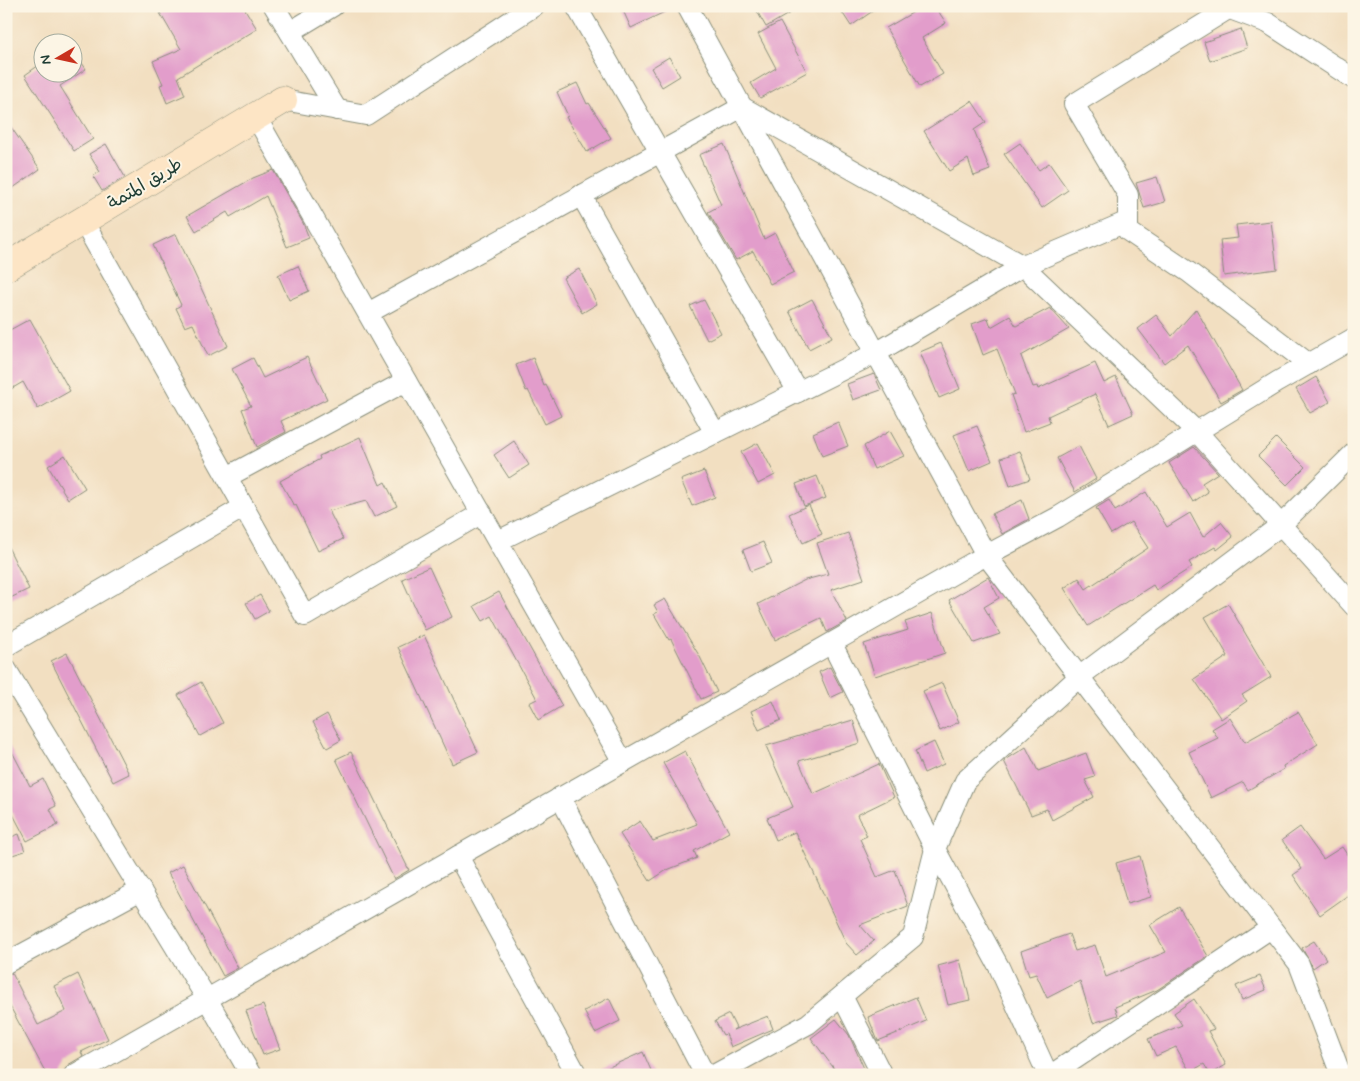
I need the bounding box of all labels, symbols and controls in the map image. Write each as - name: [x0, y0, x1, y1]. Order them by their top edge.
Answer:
- north arrow: [32, 32, 82, 82]
- text: N: [37, 54, 56, 66]
- street label: طريق المتمة: [103, 152, 187, 216]

